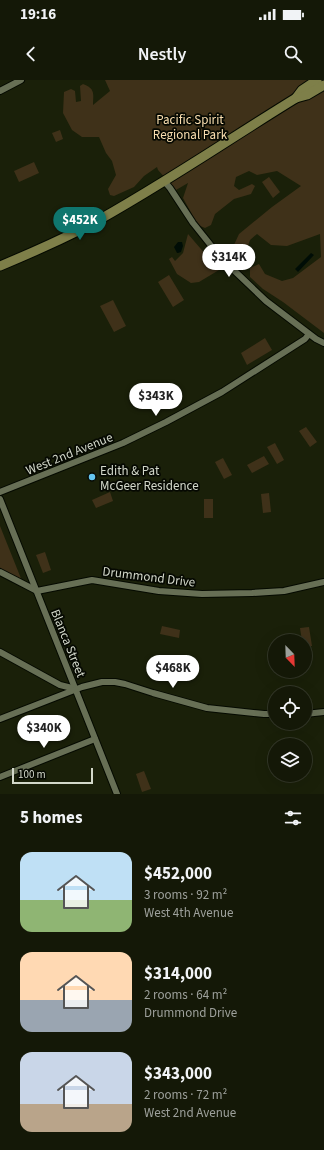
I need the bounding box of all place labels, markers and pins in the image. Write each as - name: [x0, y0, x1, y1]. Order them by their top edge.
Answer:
- pin: $452K: [52, 207, 108, 241]
- pin: $314K: [201, 244, 257, 278]
- pin: $343K: [128, 383, 184, 417]
- place label: Edith & Pat McGeer Residence: [100, 462, 199, 495]
- marker: Edith & Pat McGeer Residence: [87, 472, 97, 482]
- pin: $468K: [145, 655, 201, 689]
- pin: $340K: [16, 715, 72, 749]

